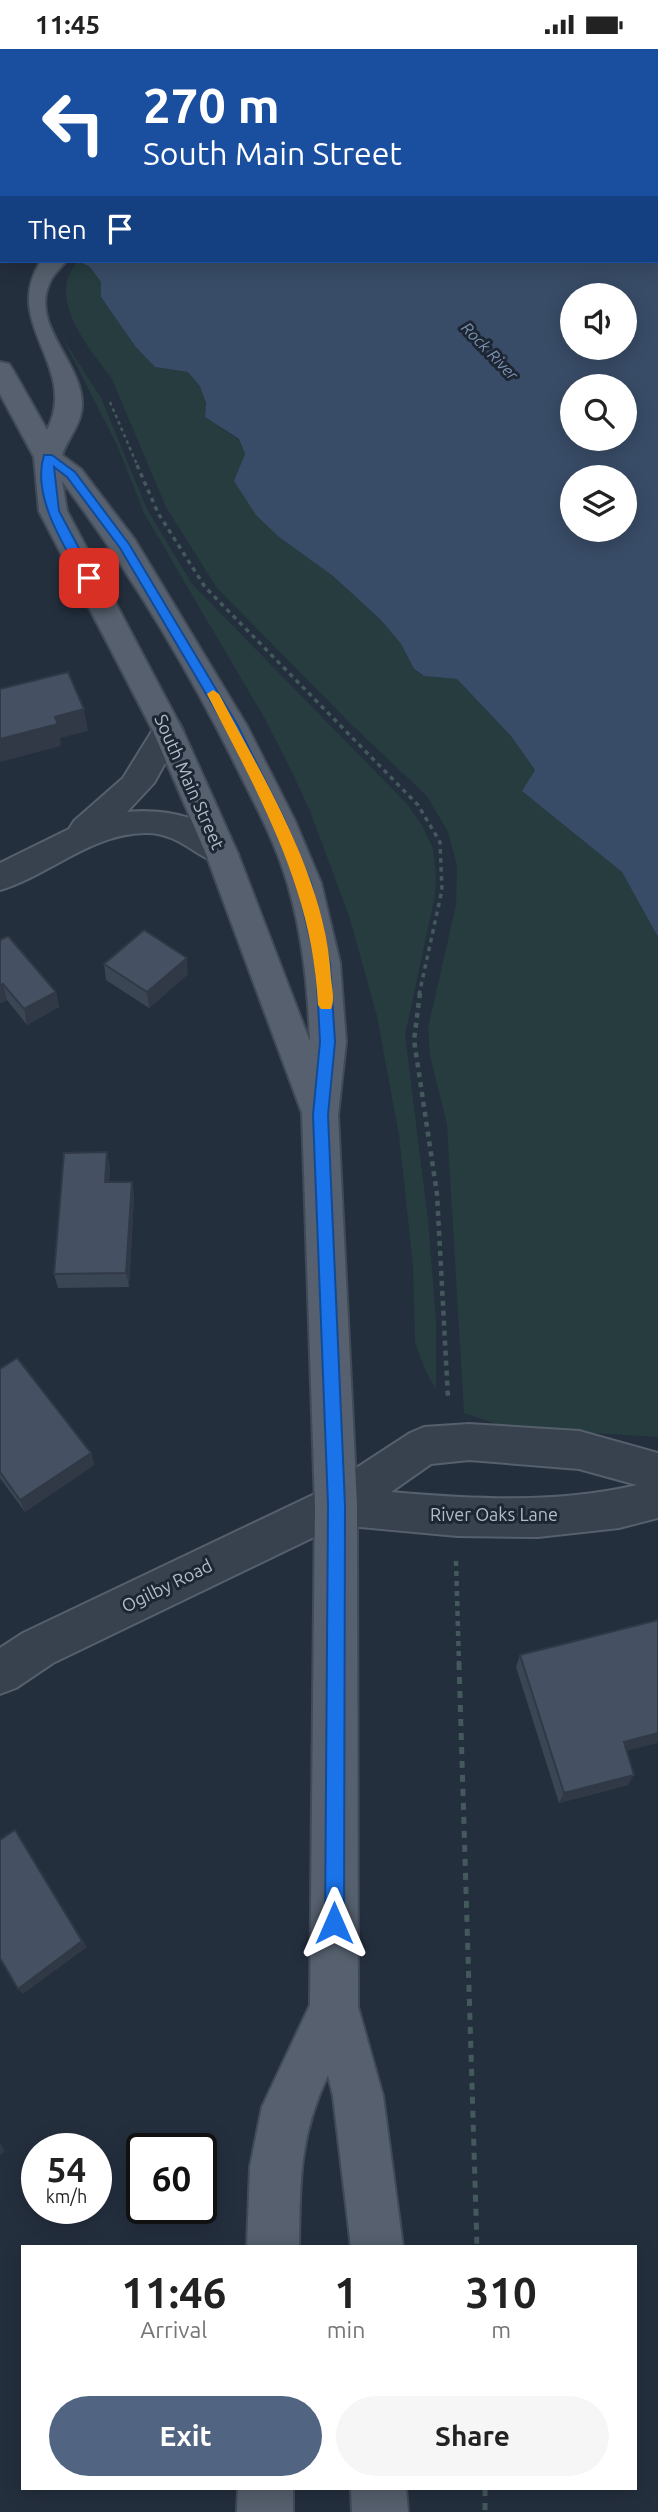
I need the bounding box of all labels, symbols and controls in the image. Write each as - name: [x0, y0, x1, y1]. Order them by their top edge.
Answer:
- text: 11:45: [35, 10, 100, 39]
- icon: left: [28, 77, 119, 168]
- text: 270 m: [143, 77, 280, 132]
- text: South Main Street: [143, 135, 402, 171]
- icon: arrive: [101, 210, 139, 248]
- text: Then: [28, 215, 87, 244]
- map controls: [560, 283, 637, 542]
- button: sound: [560, 283, 637, 360]
- water label: Rock River: [458, 318, 523, 384]
- button: search: [560, 374, 637, 451]
- button: layers: [560, 465, 637, 542]
- pin: [59, 548, 119, 608]
- icon: arrive: [70, 559, 108, 597]
- street label: South Main Street: [151, 711, 229, 852]
- street label: River Oaks Lane: [430, 1504, 558, 1524]
- street label: Ogilby Road: [118, 1555, 215, 1616]
- position arrow: [297, 1886, 371, 1960]
- speed limit sign: 60: [126, 2133, 217, 2224]
- text: 54: [47, 2149, 86, 2189]
- text: km/h: [46, 2186, 87, 2206]
- text: 11:46: [121, 2269, 226, 2316]
- text: 1: [334, 2269, 358, 2316]
- text: 310: [466, 2269, 537, 2316]
- text: Arrival: [140, 2317, 207, 2342]
- text: min: [327, 2317, 365, 2342]
- text: m: [491, 2317, 511, 2342]
- button: Exit: [49, 2396, 322, 2476]
- button: Share: [336, 2396, 609, 2476]

